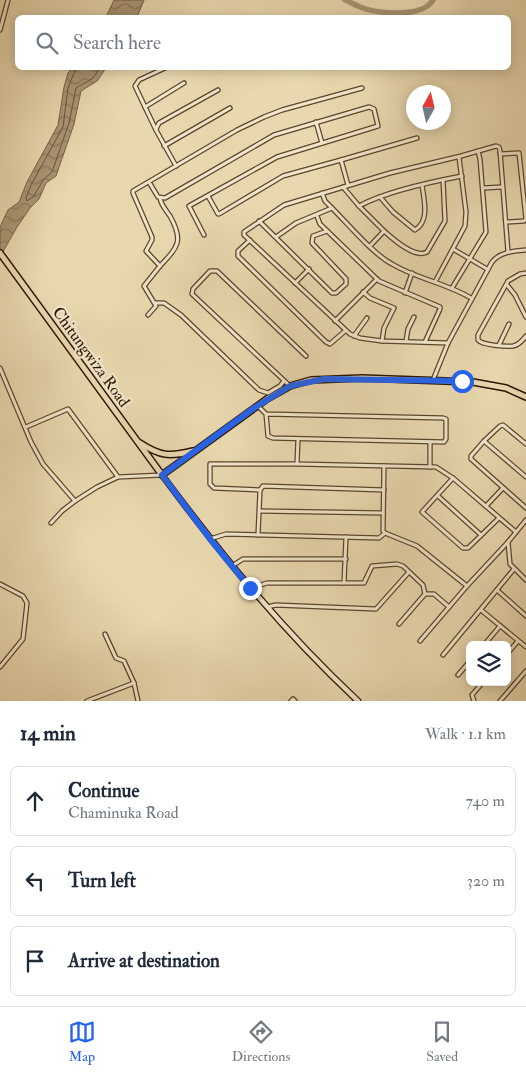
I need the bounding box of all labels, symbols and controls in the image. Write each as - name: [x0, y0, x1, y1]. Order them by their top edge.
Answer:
- search box: [15, 15, 511, 70]
- icon: search: [33, 29, 61, 57]
- text: Search here: [73, 31, 161, 55]
- north arrow: [406, 85, 451, 130]
- street label: Chitungwiza Road: [48, 303, 134, 411]
- route start: [451, 370, 474, 393]
- route end: [239, 577, 262, 600]
- map controls: [466, 641, 511, 686]
- button: layers: [466, 641, 511, 686]
- text: 14 min: [20, 720, 76, 747]
- text: Walk · 1.1 km: [425, 724, 506, 744]
- text: Continue: [68, 779, 139, 803]
- icon: ahead: [21, 787, 49, 815]
- text: 740 m: [465, 791, 505, 811]
- text: Chaminuka Road: [68, 803, 179, 823]
- icon: left: [21, 867, 49, 895]
- text: Turn left: [68, 869, 136, 893]
- text: 320 m: [467, 871, 505, 891]
- icon: arrive: [21, 947, 49, 975]
- text: Arrive at destination: [68, 949, 220, 973]
- tab: Map: [68, 1018, 96, 1065]
- tab: Directions: [232, 1018, 290, 1065]
- tab: Saved: [426, 1018, 458, 1065]

